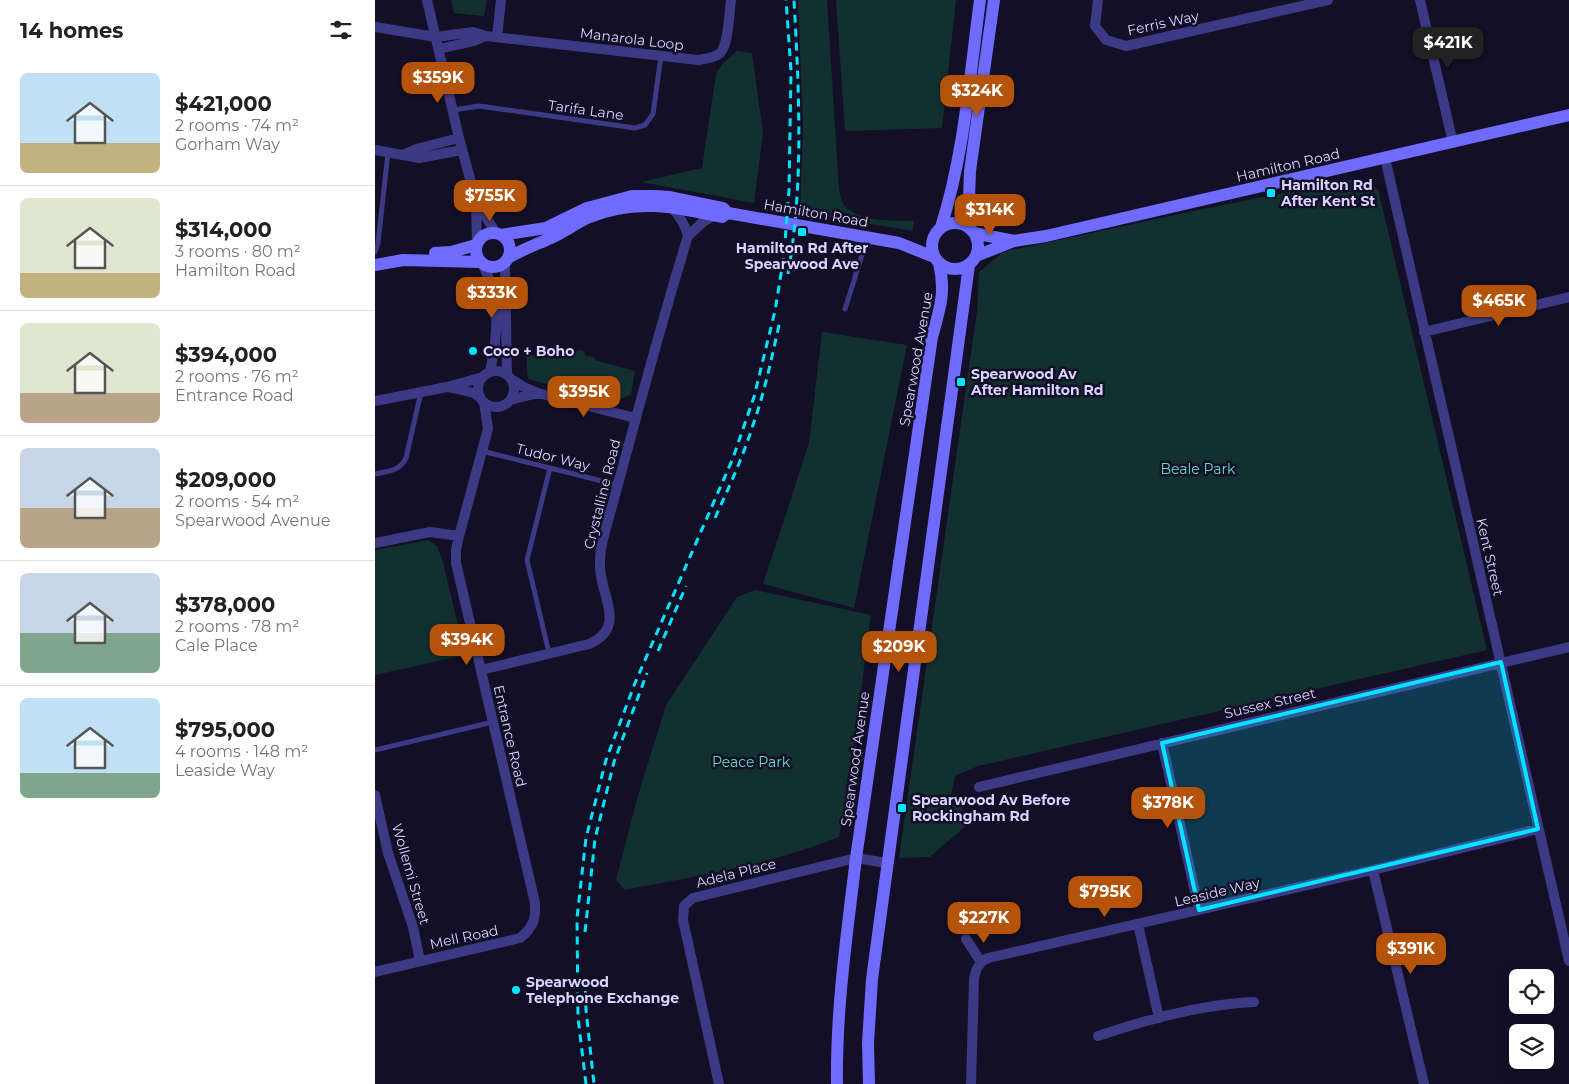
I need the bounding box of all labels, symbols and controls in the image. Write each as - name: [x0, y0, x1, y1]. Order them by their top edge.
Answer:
- street label: Ferris Way: [1126, 7, 1201, 39]
- icon: filters: [327, 16, 355, 44]
- text: 14 homes: [20, 18, 124, 43]
- street label: Manarola Loop: [579, 24, 685, 54]
- pin: $421K: [1413, 27, 1483, 69]
- text: $421K: [1424, 33, 1472, 52]
- pin: $359K: [403, 62, 473, 104]
- text: $359K: [412, 68, 464, 87]
- pin: $324K: [942, 74, 1012, 117]
- text: $324K: [951, 81, 1003, 100]
- text: $421,000: [175, 91, 272, 116]
- icon: home: [60, 93, 120, 153]
- street label: Tarifa Lane: [547, 96, 625, 124]
- text: 2 rooms · 74 m²: [175, 116, 299, 135]
- text: Gorham Way: [175, 135, 280, 154]
- street label: Hamilton Road: [1234, 144, 1342, 186]
- place label: Hamilton Rd After Kent St: [1280, 176, 1375, 210]
- pin: $755K: [455, 180, 525, 222]
- text: $755K: [465, 186, 515, 205]
- marker: Hamilton Rd After Kent St: [1265, 187, 1277, 199]
- pin: $314K: [955, 194, 1025, 236]
- street label: Hamilton Road: [762, 195, 870, 231]
- text: $314K: [966, 200, 1014, 219]
- text: $314,000: [175, 217, 272, 242]
- icon: home: [60, 218, 120, 278]
- marker: Hamilton Rd After Spearwood Ave: [796, 226, 808, 238]
- place label: Hamilton Rd After Spearwood Ave: [736, 239, 868, 273]
- text: 3 rooms · 80 m²: [175, 242, 301, 261]
- text: Hamilton Road: [175, 261, 296, 280]
- pin: $333K: [457, 276, 527, 319]
- text: $333K: [467, 283, 517, 302]
- pin: $465K: [1464, 284, 1534, 327]
- street label: Spearwood Avenue: [895, 290, 937, 428]
- text: $465K: [1473, 291, 1525, 310]
- text: $394,000: [175, 342, 277, 367]
- place label: Coco + Boho: [483, 342, 574, 360]
- icon: home: [60, 343, 120, 403]
- marker: Coco + Boho: [467, 345, 479, 357]
- place label: Spearwood Av After Hamilton Rd: [970, 365, 1104, 399]
- text: 2 rooms · 76 m²: [175, 367, 299, 386]
- pin: $395K: [549, 376, 619, 418]
- marker: Spearwood Av After Hamilton Rd: [955, 376, 967, 388]
- text: $395K: [558, 382, 610, 401]
- text: Entrance Road: [175, 386, 294, 405]
- street label: Crystalline Road: [580, 437, 624, 551]
- street label: Tudor Way: [514, 439, 592, 475]
- park label: Beale Park: [1161, 460, 1236, 478]
- text: $209,000: [175, 467, 276, 492]
- icon: home: [60, 468, 120, 528]
- text: 2 rooms · 54 m²: [175, 492, 299, 511]
- text: Spearwood Avenue: [175, 511, 331, 530]
- street label: Kent Street: [1472, 516, 1508, 598]
- text: $378,000: [175, 592, 275, 617]
- icon: home: [60, 593, 120, 653]
- text: 2 rooms · 78 m²: [175, 617, 299, 636]
- pin: $394K: [432, 624, 502, 666]
- text: $394K: [441, 630, 493, 649]
- pin: $209K: [864, 630, 934, 673]
- text: Cale Place: [175, 636, 258, 655]
- text: $209K: [873, 637, 925, 656]
- street label: Entrance Road: [490, 683, 530, 789]
- street label: Sussex Street: [1222, 684, 1318, 722]
- street label: Spearwood Avenue: [837, 690, 873, 828]
- text: $795,000: [175, 717, 275, 742]
- icon: home: [60, 718, 120, 778]
- text: 4 rooms · 148 m²: [175, 742, 308, 761]
- park label: Peace Park: [712, 753, 791, 771]
- text: Leaside Way: [175, 761, 275, 780]
- pin: $378K: [1133, 786, 1203, 829]
- place label: Spearwood Av Before Rockingham Rd: [912, 791, 1071, 825]
- text: $378K: [1142, 793, 1194, 812]
- marker: Spearwood Av Before Rockingham Rd: [896, 802, 908, 814]
- street label: Wollemi Street: [388, 821, 434, 927]
- street label: Adela Place: [694, 854, 778, 892]
- street label: Leaside Way: [1172, 873, 1262, 911]
- pin: $795K: [1070, 876, 1140, 918]
- text: $795K: [1079, 882, 1131, 901]
- pin: $227K: [949, 902, 1019, 944]
- text: $227K: [959, 908, 1009, 927]
- street label: Mell Road: [428, 921, 500, 953]
- pin: $391K: [1376, 932, 1446, 975]
- text: $391K: [1387, 939, 1435, 958]
- map controls: [1509, 969, 1554, 1069]
- button: locate: [1509, 969, 1554, 1014]
- place label: Spearwood Telephone Exchange: [526, 973, 679, 1007]
- marker: Spearwood Telephone Exchange: [510, 984, 522, 996]
- button: layers: [1509, 1024, 1554, 1069]

